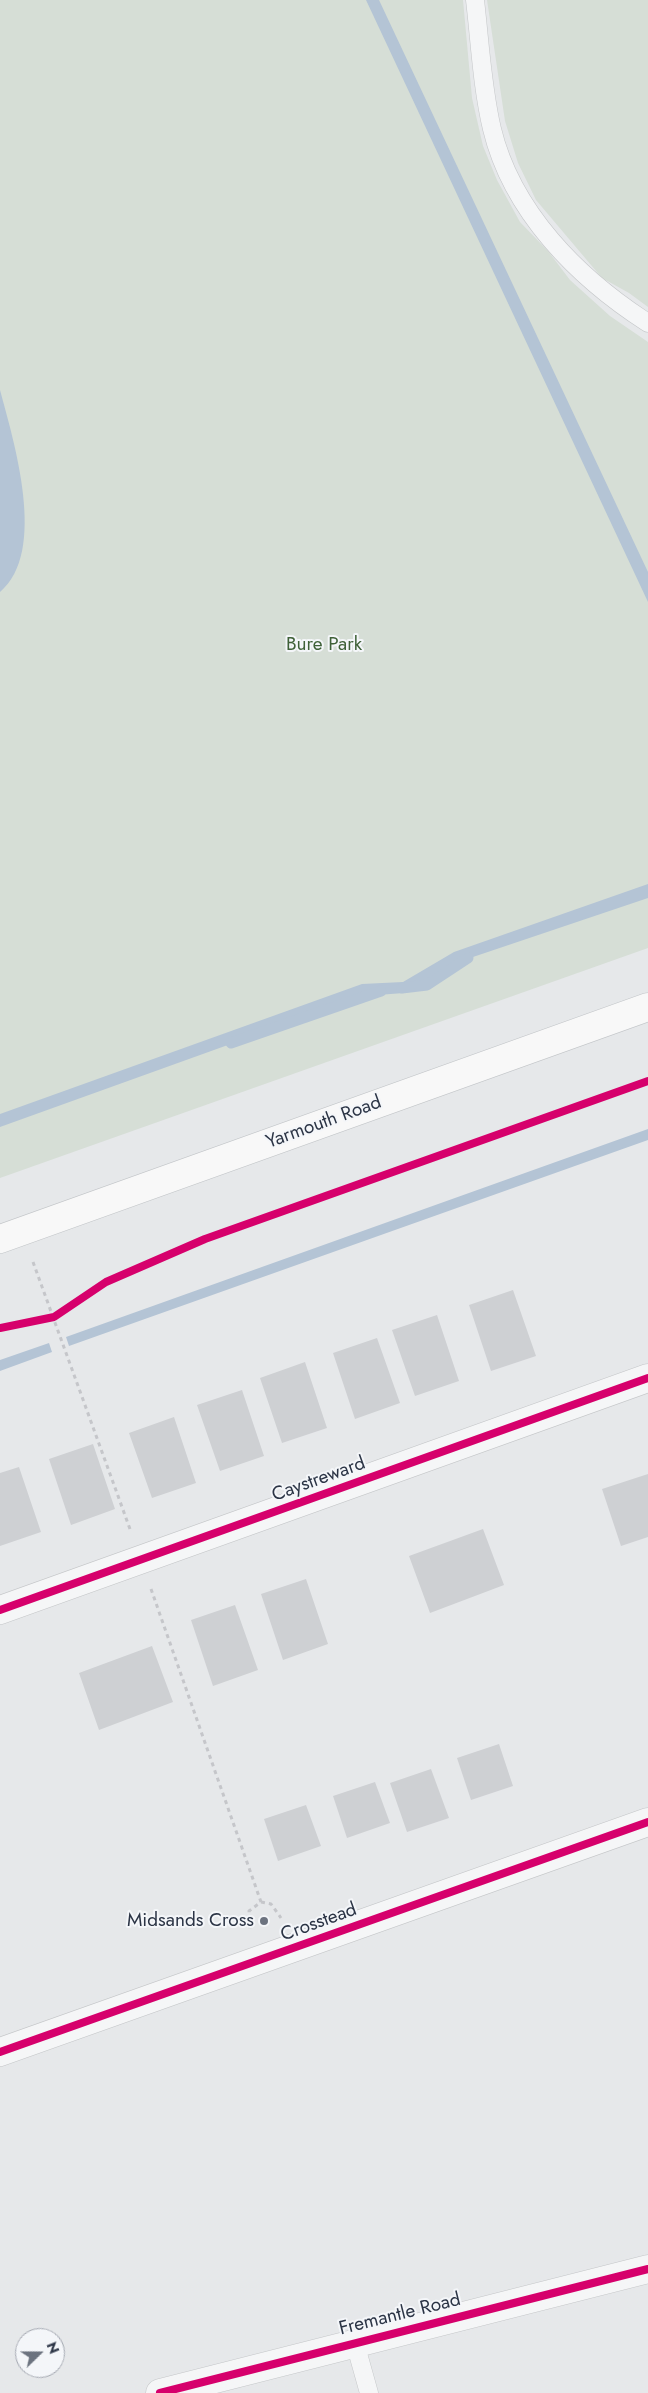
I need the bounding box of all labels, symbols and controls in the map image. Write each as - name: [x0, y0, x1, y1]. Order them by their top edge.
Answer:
- park label: Bure Park: [286, 634, 362, 656]
- street label: Yarmouth Road: [263, 1092, 385, 1154]
- street label: Caystreward: [269, 1453, 369, 1507]
- street label: Crosstead: [278, 1899, 360, 1947]
- place label: Midsands Cross: [127, 1910, 254, 1932]
- marker: Midsands Cross: [258, 1915, 270, 1927]
- street label: Fremantle Road: [337, 2289, 463, 2341]
- north arrow: [15, 2328, 65, 2378]
- text: N: [42, 2339, 64, 2357]

